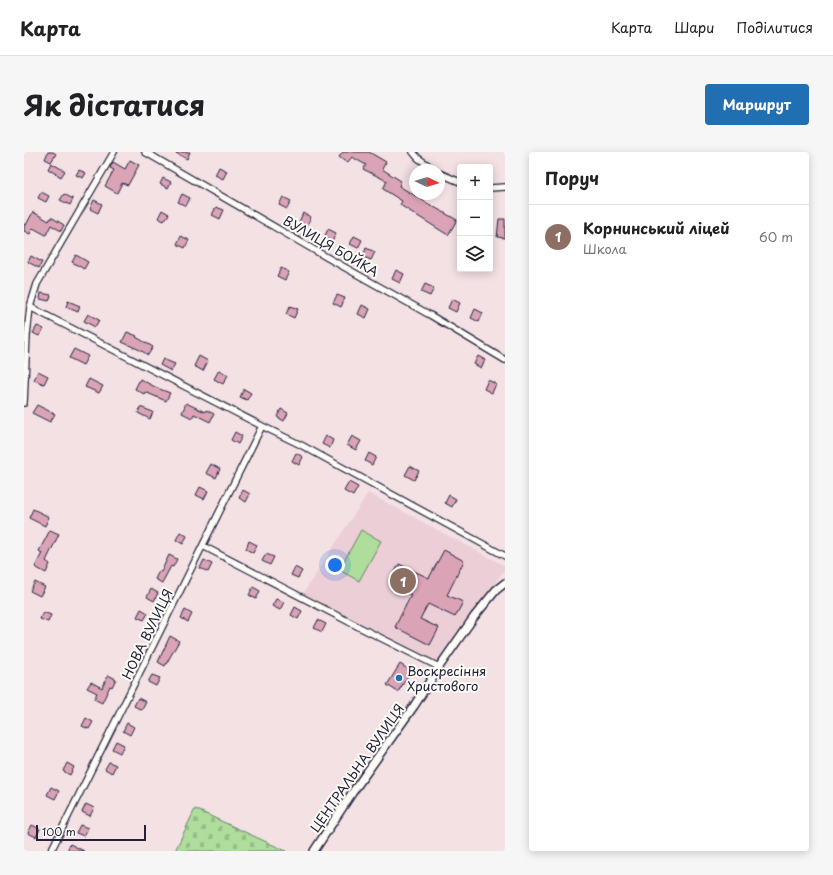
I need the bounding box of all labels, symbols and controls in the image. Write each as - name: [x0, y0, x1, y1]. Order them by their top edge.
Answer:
- text: Карта: [20, 14, 81, 42]
- text: Карта: [611, 17, 652, 38]
- text: Шари: [674, 17, 714, 38]
- text: Поділитися: [736, 17, 813, 38]
- text: Як дістатися: [24, 83, 205, 126]
- button: Маршрут: [705, 84, 809, 125]
- north arrow: [409, 164, 445, 200]
- map controls: [457, 164, 493, 272]
- button: +: [457, 164, 493, 200]
- text: Поруч: [545, 165, 599, 191]
- button: −: [457, 200, 493, 236]
- street label: ВУЛИЦЯ БОЙКА: [280, 210, 383, 281]
- text: Корнинський ліцей: [583, 216, 730, 239]
- text: 1: [555, 227, 561, 246]
- text: 60 m: [759, 227, 793, 246]
- button: layers: [457, 236, 493, 272]
- text: Школа: [583, 239, 627, 258]
- your location: [325, 555, 345, 575]
- pin: 1: [390, 566, 416, 596]
- street label: НОВА ВУЛИЦЯ: [116, 585, 177, 682]
- place label: Воскресіння Христового: [407, 661, 486, 695]
- marker: Воскресіння Христового: [394, 673, 404, 683]
- street label: ЦЕНТРАЛЬНА ВУЛИЦЯ: [305, 700, 408, 836]
- scale bar: [36, 823, 146, 842]
- text: 100 m: [42, 823, 76, 840]

